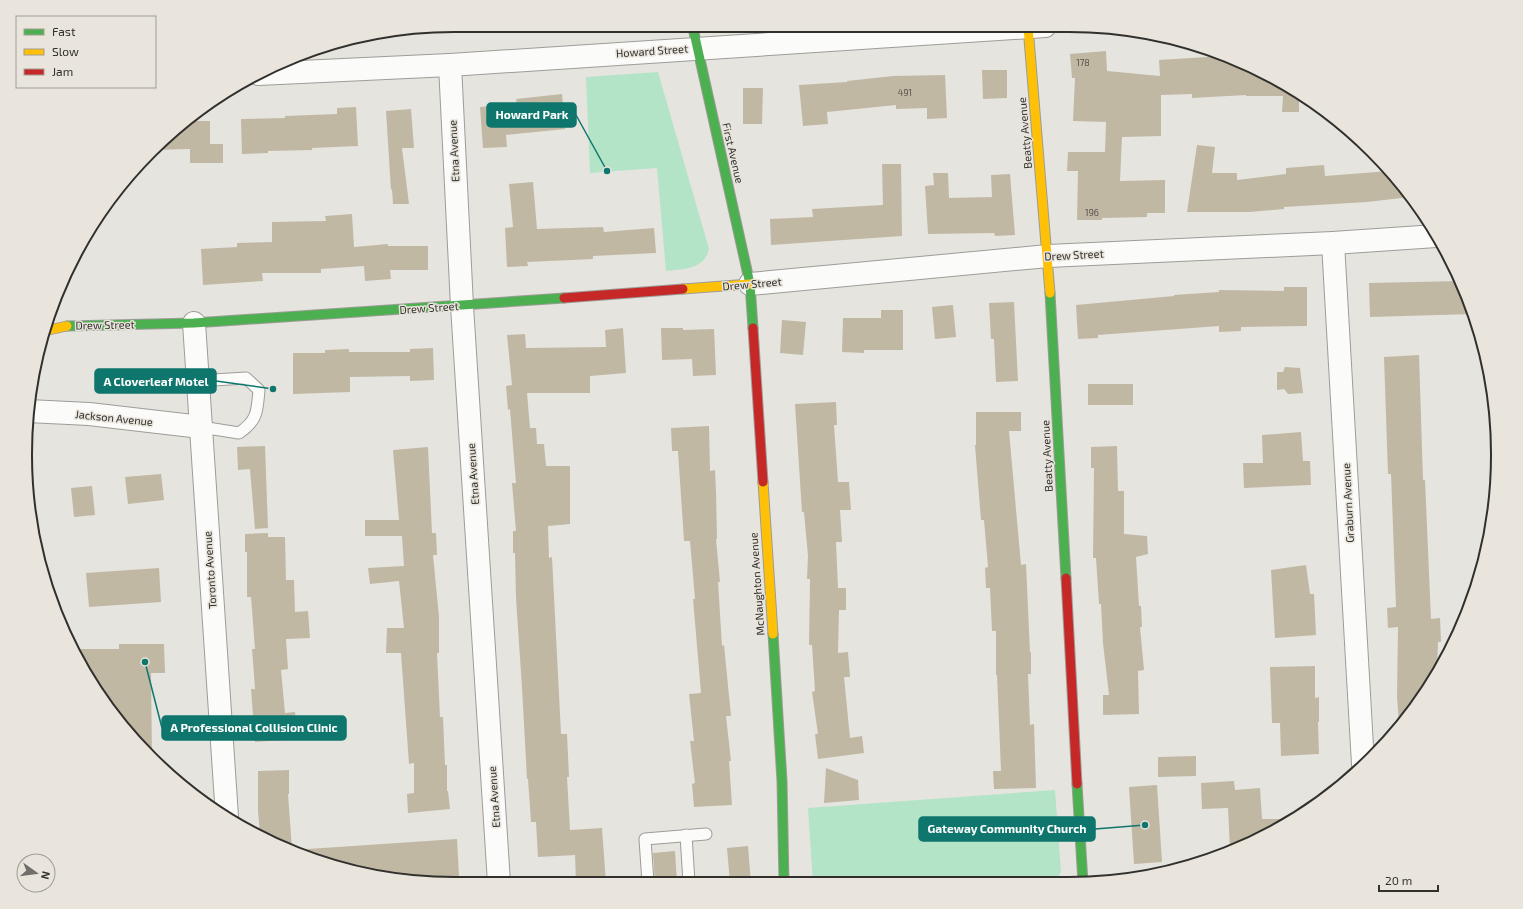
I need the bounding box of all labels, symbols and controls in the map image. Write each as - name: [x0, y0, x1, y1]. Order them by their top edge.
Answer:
- legend: [16, 16, 156, 88]
- text: Fast: [52, 24, 76, 38]
- street label: Howard Street: [615, 41, 688, 60]
- text: Slow: [52, 44, 79, 58]
- house number: 178: [1076, 57, 1090, 68]
- text: Jam: [52, 64, 73, 78]
- house number: 491: [898, 87, 912, 98]
- street label: Beatty Avenue: [1015, 97, 1034, 169]
- callout: Howard Park: [487, 103, 576, 127]
- text: Howard Park: [495, 107, 569, 121]
- street label: Etna Avenue: [445, 120, 462, 182]
- street label: First Avenue: [720, 121, 747, 185]
- house number: 196: [1085, 207, 1099, 218]
- street label: Drew Street: [1044, 246, 1104, 263]
- street label: Drew Street: [722, 274, 782, 293]
- street label: Drew Street: [399, 299, 459, 316]
- street label: Drew Street: [75, 317, 135, 332]
- callout: A Cloverleaf Motel: [95, 369, 216, 393]
- text: A Cloverleaf Motel: [103, 374, 209, 388]
- street label: Jackson Avenue: [75, 407, 154, 428]
- street label: Beatty Avenue: [1038, 420, 1055, 492]
- street label: Etna Avenue: [464, 443, 481, 505]
- street label: Graburn Avenue: [1339, 463, 1356, 543]
- street label: Toronto Avenue: [200, 531, 219, 609]
- street label: McNaughton Avenue: [746, 532, 767, 636]
- callout: A Professional Collision Clinic: [162, 716, 346, 740]
- text: A Professional Collision Clinic: [170, 720, 338, 734]
- street label: Etna Avenue: [485, 766, 502, 828]
- callout: Gateway Community Church: [919, 817, 1095, 841]
- text: Gateway Community Church: [927, 821, 1087, 836]
- north arrow: [16, 853, 56, 893]
- scale bar: [1379, 867, 1438, 893]
- text: N: [39, 870, 53, 881]
- text: 20 m: [1385, 873, 1412, 887]

